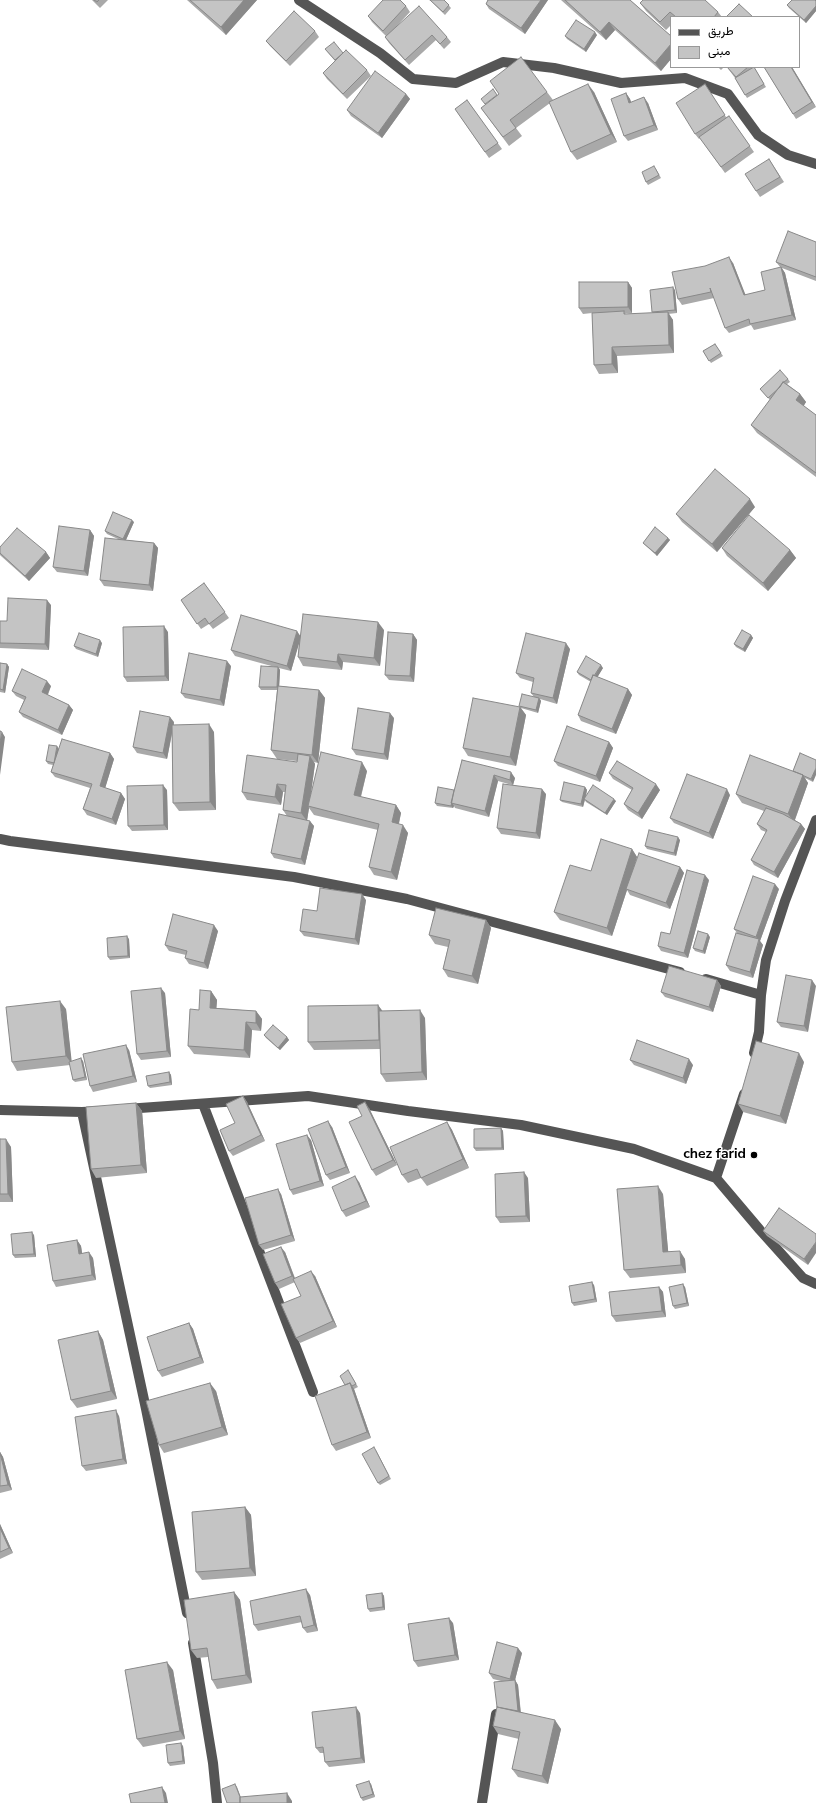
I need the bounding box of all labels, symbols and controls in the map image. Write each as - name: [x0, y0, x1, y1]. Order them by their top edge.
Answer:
- legend: [670, 16, 800, 68]
- text: طريق: [708, 23, 733, 39]
- text: مبنى: [708, 43, 730, 59]
- place label: chez farid: [683, 1147, 746, 1163]
- marker: chez farid: [749, 1150, 759, 1160]

